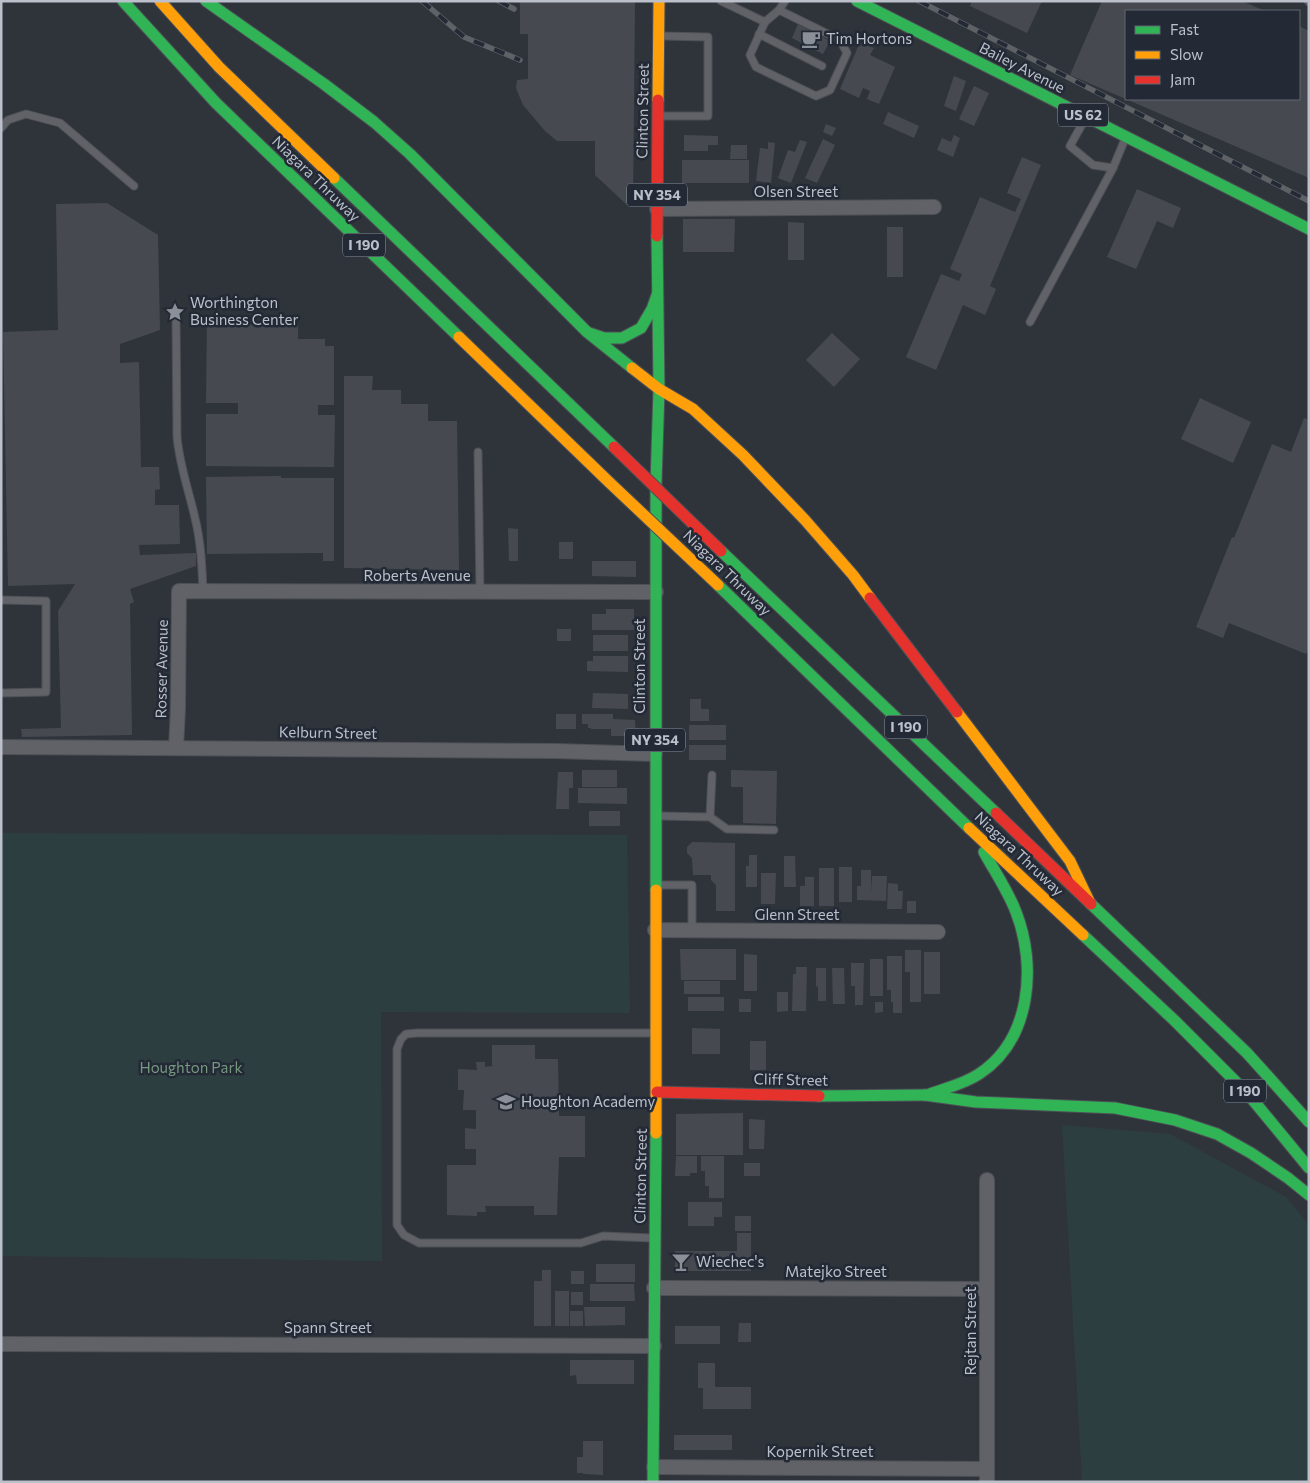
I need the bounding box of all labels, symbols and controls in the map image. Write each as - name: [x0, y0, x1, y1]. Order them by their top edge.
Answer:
- legend: [1125, 10, 1300, 100]
- text: Fast: [1170, 20, 1199, 38]
- cafe icon: Tim Hortons: [800, 28, 822, 50]
- place label: Tim Hortons: [826, 29, 912, 47]
- street label: Bailey Avenue: [977, 38, 1068, 96]
- text: Slow: [1170, 45, 1203, 63]
- street label: Clinton Street: [632, 63, 652, 159]
- text: Jam: [1170, 70, 1195, 88]
- road number: US 62: [1058, 104, 1108, 126]
- street label: Niagara Thruway: [269, 132, 365, 225]
- street label: Olsen Street: [754, 182, 838, 200]
- road number: NY 354: [627, 184, 687, 206]
- road number: I 190: [343, 234, 385, 256]
- place label: Worthington Business Center: [190, 293, 298, 328]
- place icon: Worthington Business Center: [164, 301, 186, 323]
- street label: Niagara Thruway: [680, 526, 776, 619]
- street label: Roberts Avenue: [363, 566, 471, 584]
- street label: Clinton Street: [630, 618, 648, 714]
- street label: Rosser Avenue: [151, 619, 171, 719]
- road number: I 190: [885, 716, 927, 739]
- street label: Kelburn Street: [279, 722, 377, 742]
- road number: NY 354: [625, 728, 685, 752]
- street label: Niagara Thruway: [971, 807, 1068, 899]
- street label: Glenn Street: [754, 905, 840, 923]
- park label: Houghton Park: [139, 1058, 243, 1076]
- street label: Cliff Street: [753, 1069, 829, 1089]
- road number: I 190: [1224, 1080, 1266, 1102]
- school or university icon: Houghton Academy: [495, 1091, 517, 1113]
- place label: Houghton Academy: [521, 1092, 656, 1110]
- street label: Clinton Street: [630, 1128, 650, 1224]
- bar icon: Wiechec's: [670, 1251, 692, 1273]
- place label: Wiechec's: [696, 1252, 764, 1270]
- street label: Matejko Street: [785, 1262, 887, 1280]
- street label: Rejtan Street: [961, 1286, 979, 1376]
- street label: Spann Street: [284, 1318, 372, 1336]
- street label: Kopernik Street: [766, 1442, 874, 1460]

